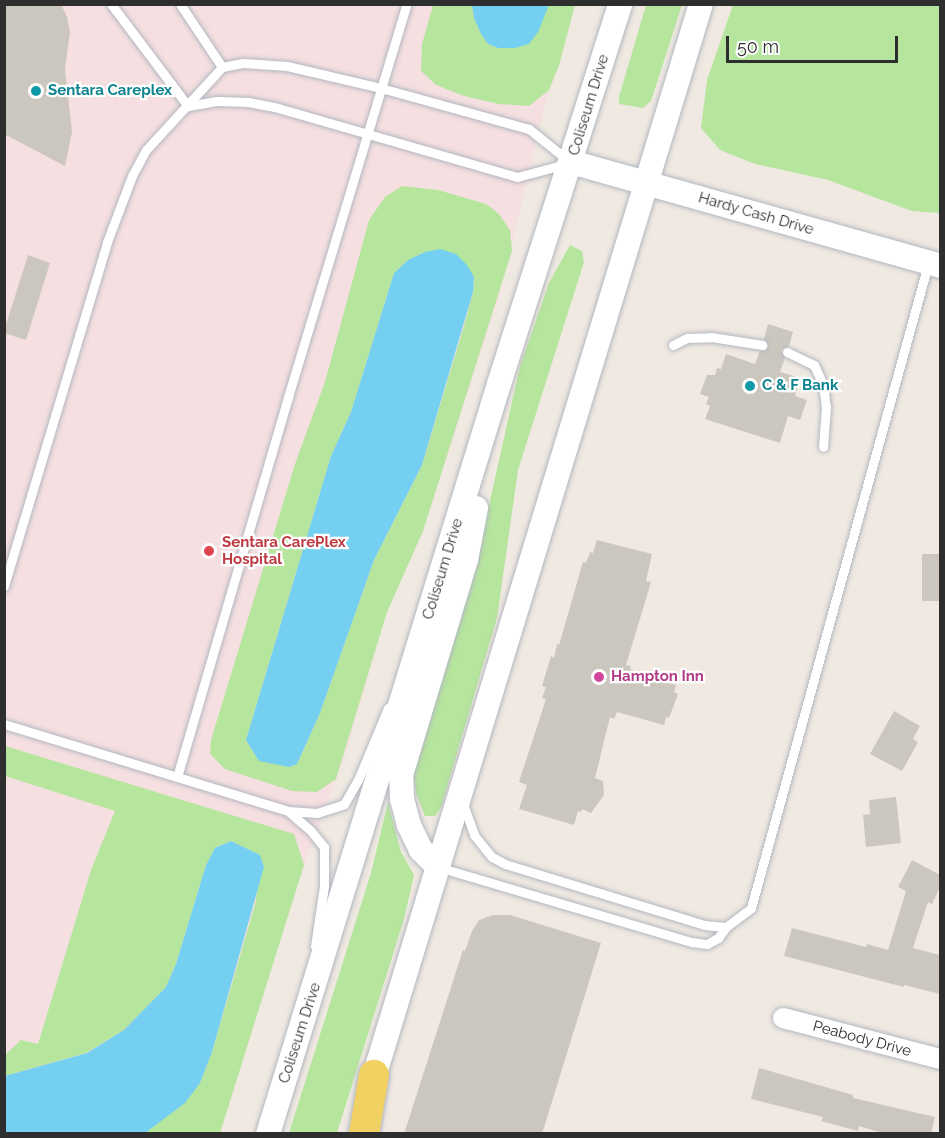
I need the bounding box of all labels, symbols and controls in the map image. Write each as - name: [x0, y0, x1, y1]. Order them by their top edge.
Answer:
- scale bar: [729, 24, 902, 62]
- text: 50 m: [737, 36, 779, 57]
- street label: Coliseum Drive: [565, 52, 613, 158]
- place label: Sentara Careplex: [48, 82, 172, 100]
- marker: Sentara Careplex: [29, 84, 43, 98]
- street label: Hardy Cash Drive: [696, 189, 816, 239]
- place label: C & F Bank: [762, 377, 839, 395]
- marker: C & F Bank: [743, 379, 757, 393]
- street label: Coliseum Drive: [419, 516, 467, 622]
- place label: Sentara CarePlex Hospital: [222, 533, 346, 568]
- marker: Sentara CarePlex Hospital: [200, 542, 218, 560]
- place label: Hampton Inn: [611, 668, 704, 686]
- marker: Hampton Inn: [592, 670, 606, 684]
- street label: Coliseum Drive: [275, 980, 325, 1086]
- street label: Peabody Drive: [811, 1017, 913, 1061]

